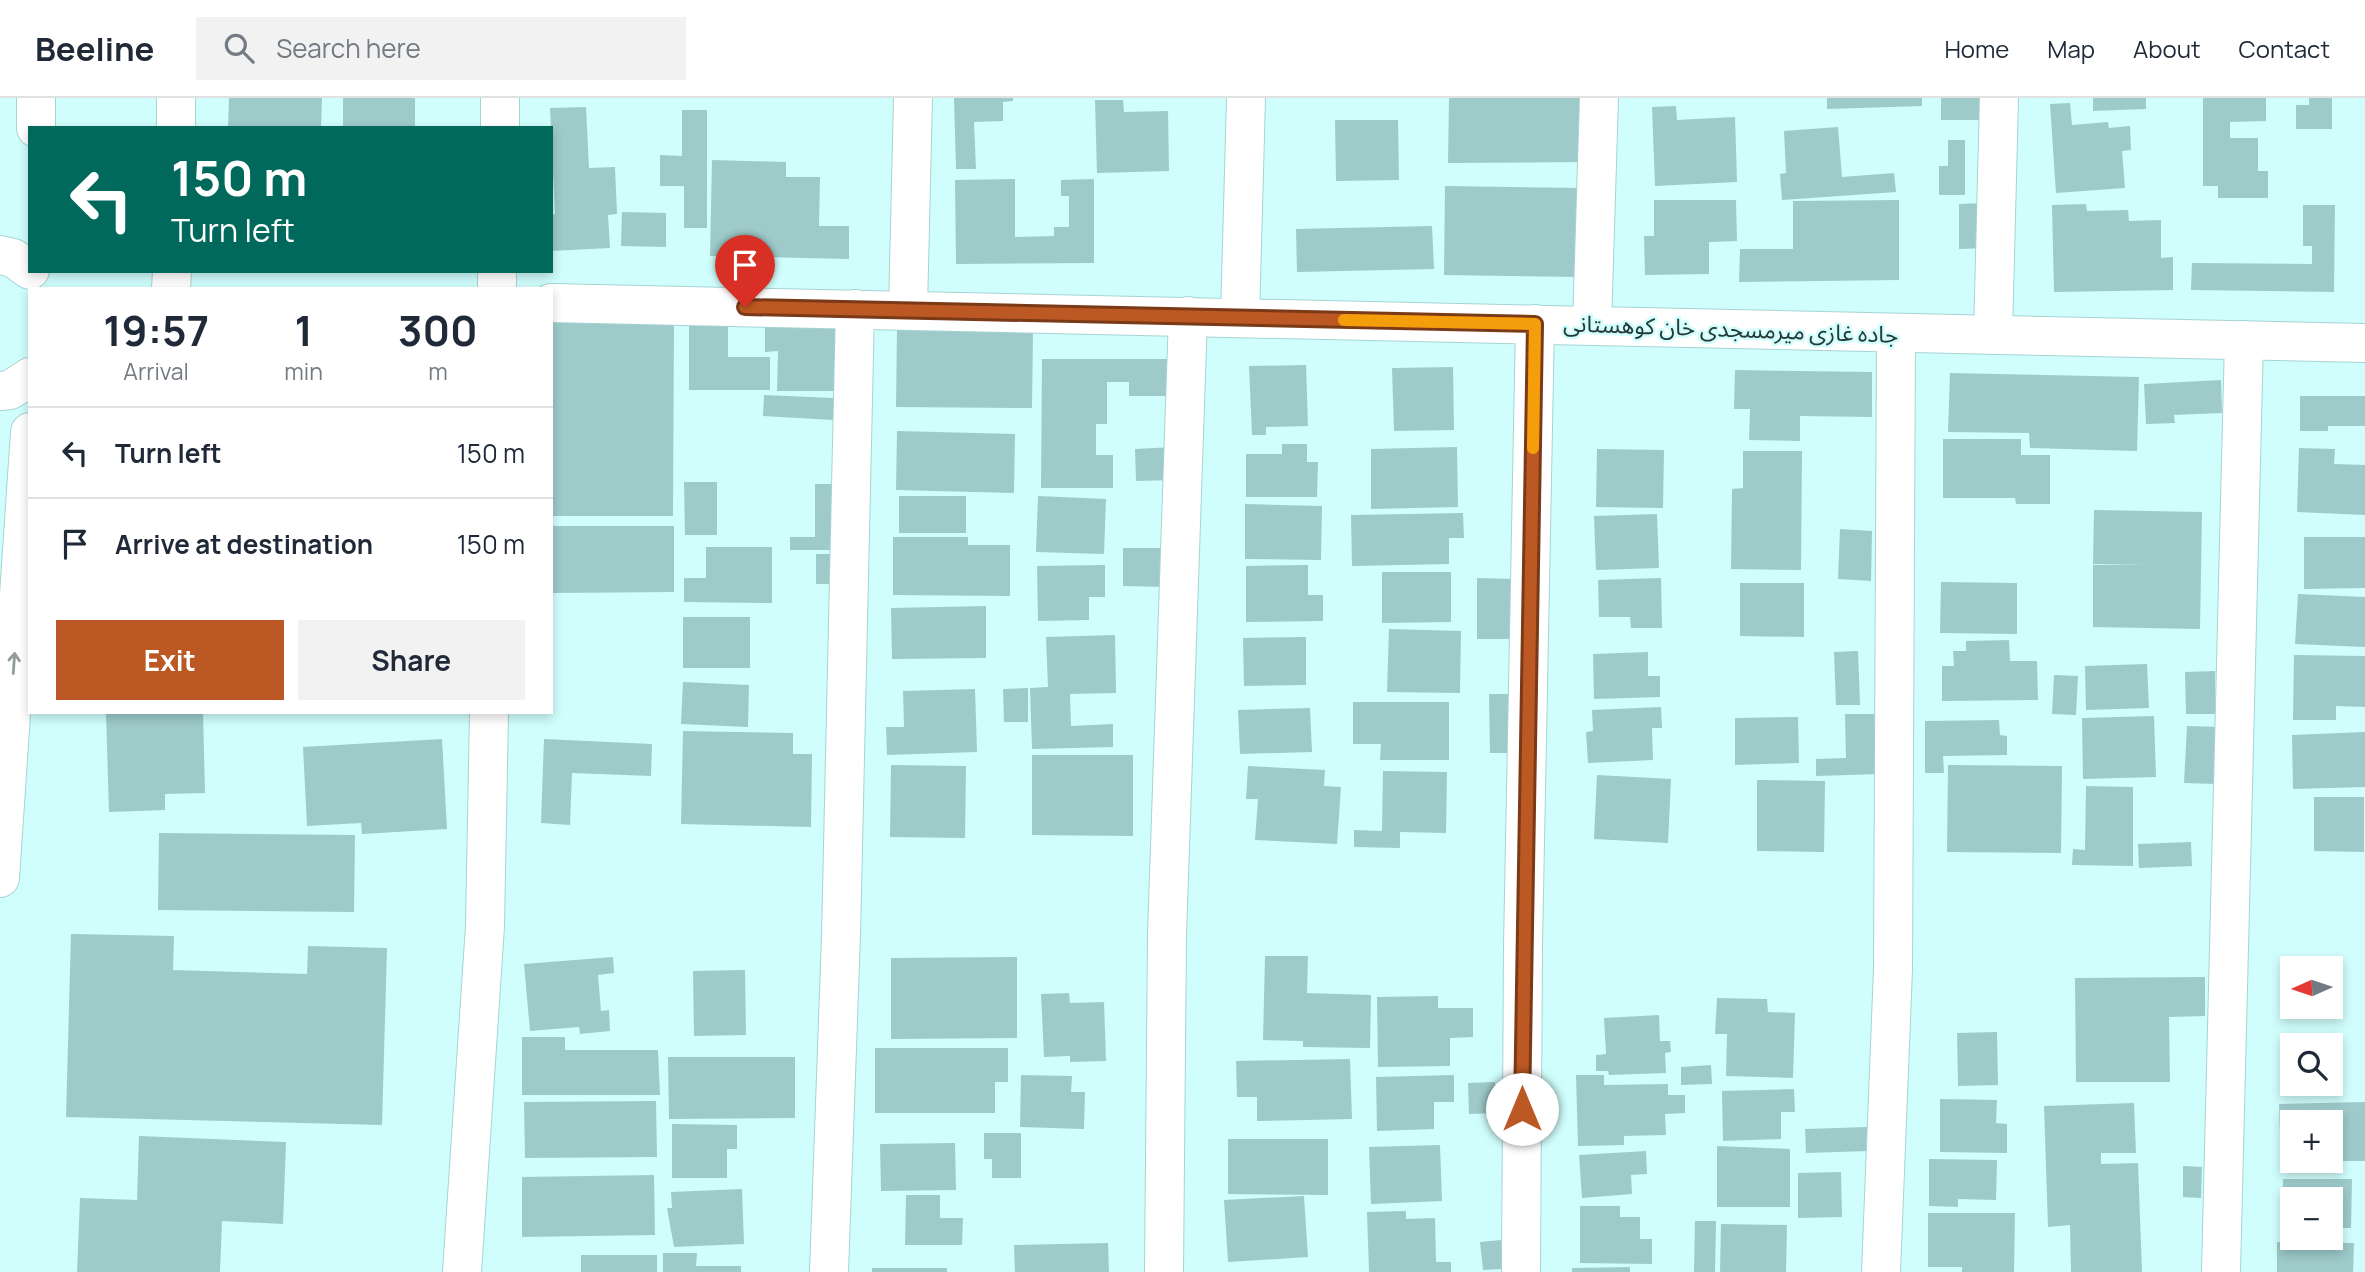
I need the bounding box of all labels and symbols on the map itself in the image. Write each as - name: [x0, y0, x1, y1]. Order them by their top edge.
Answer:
- pin: [715, 235, 775, 307]
- street label: جاده غازی میرمسجدی خان کوهستانی: [1563, 306, 1899, 350]
- one-way arrow: [8, 652, 21, 675]
- north arrow: [2280, 956, 2343, 1018]
- position arrow: [1485, 1072, 1559, 1146]

